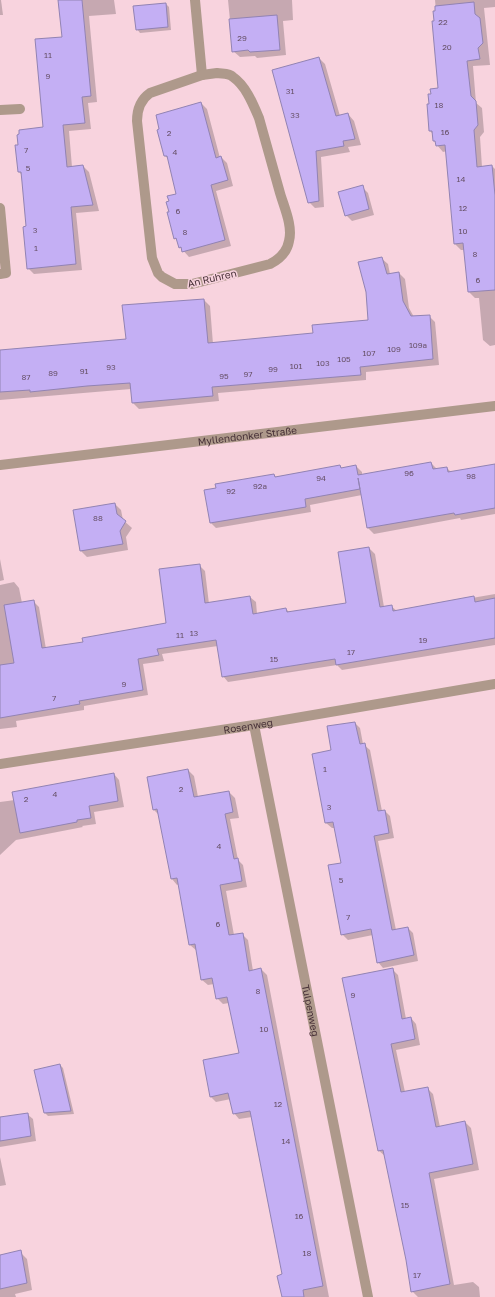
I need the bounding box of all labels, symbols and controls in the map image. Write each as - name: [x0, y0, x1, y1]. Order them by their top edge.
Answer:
- house number: 22: [438, 17, 448, 27]
- house number: 29: [237, 33, 247, 43]
- house number: 20: [442, 42, 452, 52]
- house number: 11: [44, 50, 52, 60]
- house number: 9: [46, 71, 51, 81]
- house number: 31: [286, 86, 294, 96]
- house number: 18: [435, 100, 443, 110]
- house number: 33: [290, 110, 300, 120]
- house number: 16: [441, 127, 450, 137]
- house number: 2: [167, 128, 172, 138]
- house number: 7: [24, 145, 28, 155]
- house number: 4: [173, 147, 178, 157]
- house number: 5: [26, 163, 31, 173]
- house number: 14: [457, 174, 465, 184]
- house number: 12: [459, 203, 468, 213]
- house number: 6: [176, 206, 181, 216]
- house number: 3: [33, 225, 38, 235]
- house number: 10: [459, 226, 467, 236]
- house number: 8: [183, 227, 188, 237]
- house number: 1: [34, 243, 38, 253]
- house number: 8: [473, 249, 478, 259]
- street label: An Ruhren: [186, 267, 238, 289]
- house number: 6: [476, 275, 481, 285]
- house number: 109a: [409, 340, 427, 350]
- house number: 109: [387, 344, 401, 354]
- house number: 107: [362, 348, 376, 358]
- house number: 105: [337, 354, 351, 364]
- house number: 103: [316, 358, 330, 368]
- house number: 101: [290, 361, 302, 371]
- house number: 93: [106, 362, 116, 372]
- house number: 99: [268, 364, 278, 374]
- house number: 91: [80, 366, 88, 376]
- house number: 89: [48, 368, 58, 378]
- house number: 97: [243, 369, 253, 379]
- house number: 95: [219, 371, 229, 381]
- house number: 87: [21, 372, 31, 382]
- street label: Myllendonker Straße: [197, 424, 298, 447]
- house number: 96: [404, 468, 414, 478]
- house number: 98: [466, 471, 476, 481]
- house number: 94: [316, 473, 326, 483]
- house number: 92a: [253, 481, 267, 491]
- house number: 92: [226, 486, 236, 496]
- house number: 88: [93, 513, 103, 523]
- house number: 13: [190, 628, 199, 638]
- house number: 11: [176, 630, 184, 640]
- house number: 19: [419, 635, 428, 645]
- house number: 17: [347, 647, 355, 657]
- house number: 15: [270, 654, 279, 664]
- house number: 9: [122, 679, 127, 689]
- house number: 7: [52, 693, 56, 703]
- street label: Rosenweg: [223, 716, 274, 736]
- house number: 1: [323, 764, 327, 774]
- house number: 2: [179, 784, 184, 794]
- house number: 4: [53, 789, 58, 799]
- house number: 2: [24, 794, 29, 804]
- house number: 3: [327, 802, 332, 812]
- house number: 4: [217, 841, 222, 851]
- house number: 5: [339, 875, 344, 885]
- house number: 7: [346, 912, 350, 922]
- house number: 6: [216, 919, 221, 929]
- street label: Tulpenweg: [300, 983, 322, 1037]
- house number: 8: [256, 986, 261, 996]
- house number: 9: [351, 990, 356, 1000]
- house number: 10: [260, 1024, 268, 1034]
- house number: 12: [274, 1099, 283, 1109]
- house number: 14: [282, 1136, 290, 1146]
- house number: 15: [401, 1200, 410, 1210]
- house number: 16: [295, 1211, 304, 1221]
- house number: 18: [303, 1248, 311, 1258]
- house number: 17: [413, 1270, 421, 1280]

